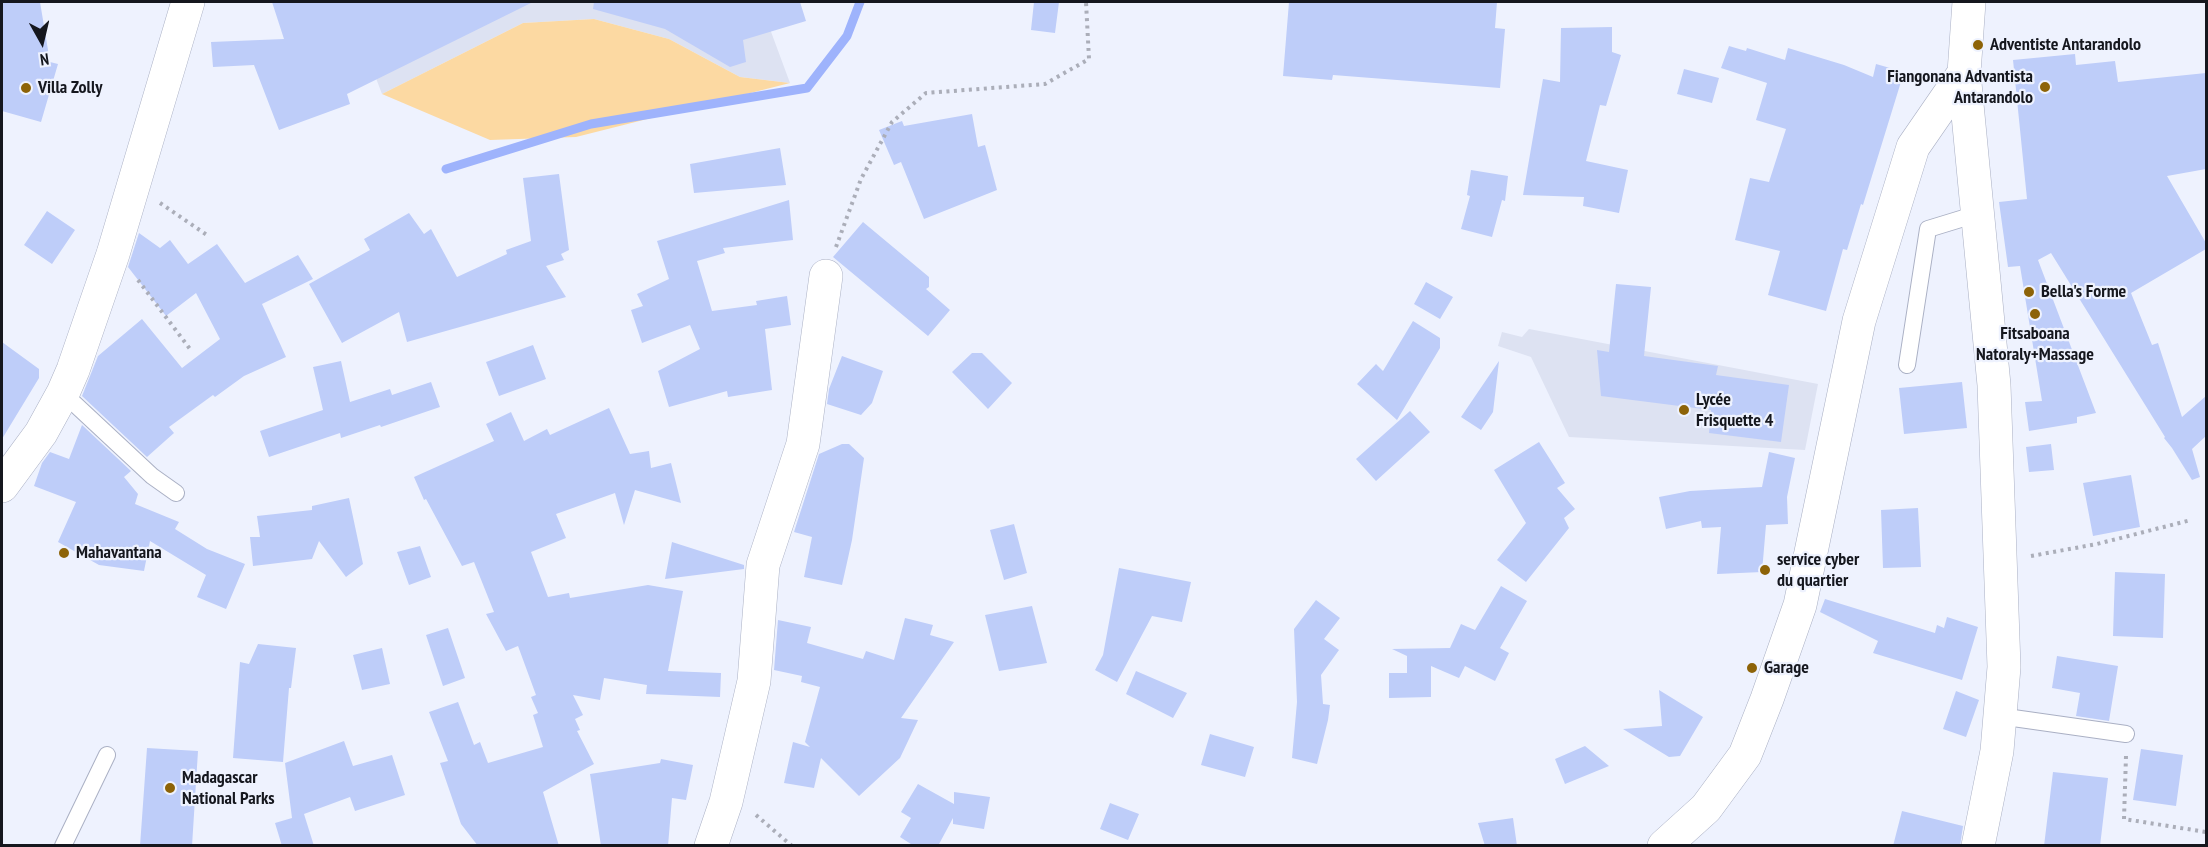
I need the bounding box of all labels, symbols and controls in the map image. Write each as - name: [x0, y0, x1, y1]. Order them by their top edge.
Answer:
- north arrow: [12, 12, 72, 72]
- place label: Adventiste Antarandolo: [1990, 34, 2141, 56]
- marker: Adventiste Antarandolo: [1971, 38, 1985, 52]
- text: N: [39, 49, 50, 70]
- place label: Fiangonana Advantista Antarandolo: [1887, 66, 2033, 109]
- place label: Villa Zolly: [38, 77, 102, 99]
- marker: Fiangonana Advantista Antarandolo: [2038, 80, 2052, 94]
- marker: Villa Zolly: [19, 81, 33, 95]
- place label: Bella's Forme: [2041, 281, 2126, 303]
- marker: Bella's Forme: [2022, 285, 2036, 299]
- marker: Fitsaboana Natoraly+Massage: [2028, 307, 2042, 321]
- place label: Fitsaboana Natoraly+Massage: [1976, 323, 2094, 366]
- place label: Lycée Frisquette 4: [1696, 389, 1773, 432]
- marker: Lycée Frisquette 4: [1677, 403, 1691, 417]
- place label: Mahavantana: [76, 542, 162, 564]
- marker: Mahavantana: [57, 546, 71, 560]
- place label: service cyber du quartier: [1777, 549, 1859, 592]
- marker: service cyber du quartier: [1758, 563, 1772, 577]
- place label: Garage: [1764, 657, 1809, 679]
- marker: Garage: [1745, 661, 1759, 675]
- place label: Madagascar National Parks: [182, 767, 275, 810]
- marker: Madagascar National Parks: [163, 781, 177, 795]

